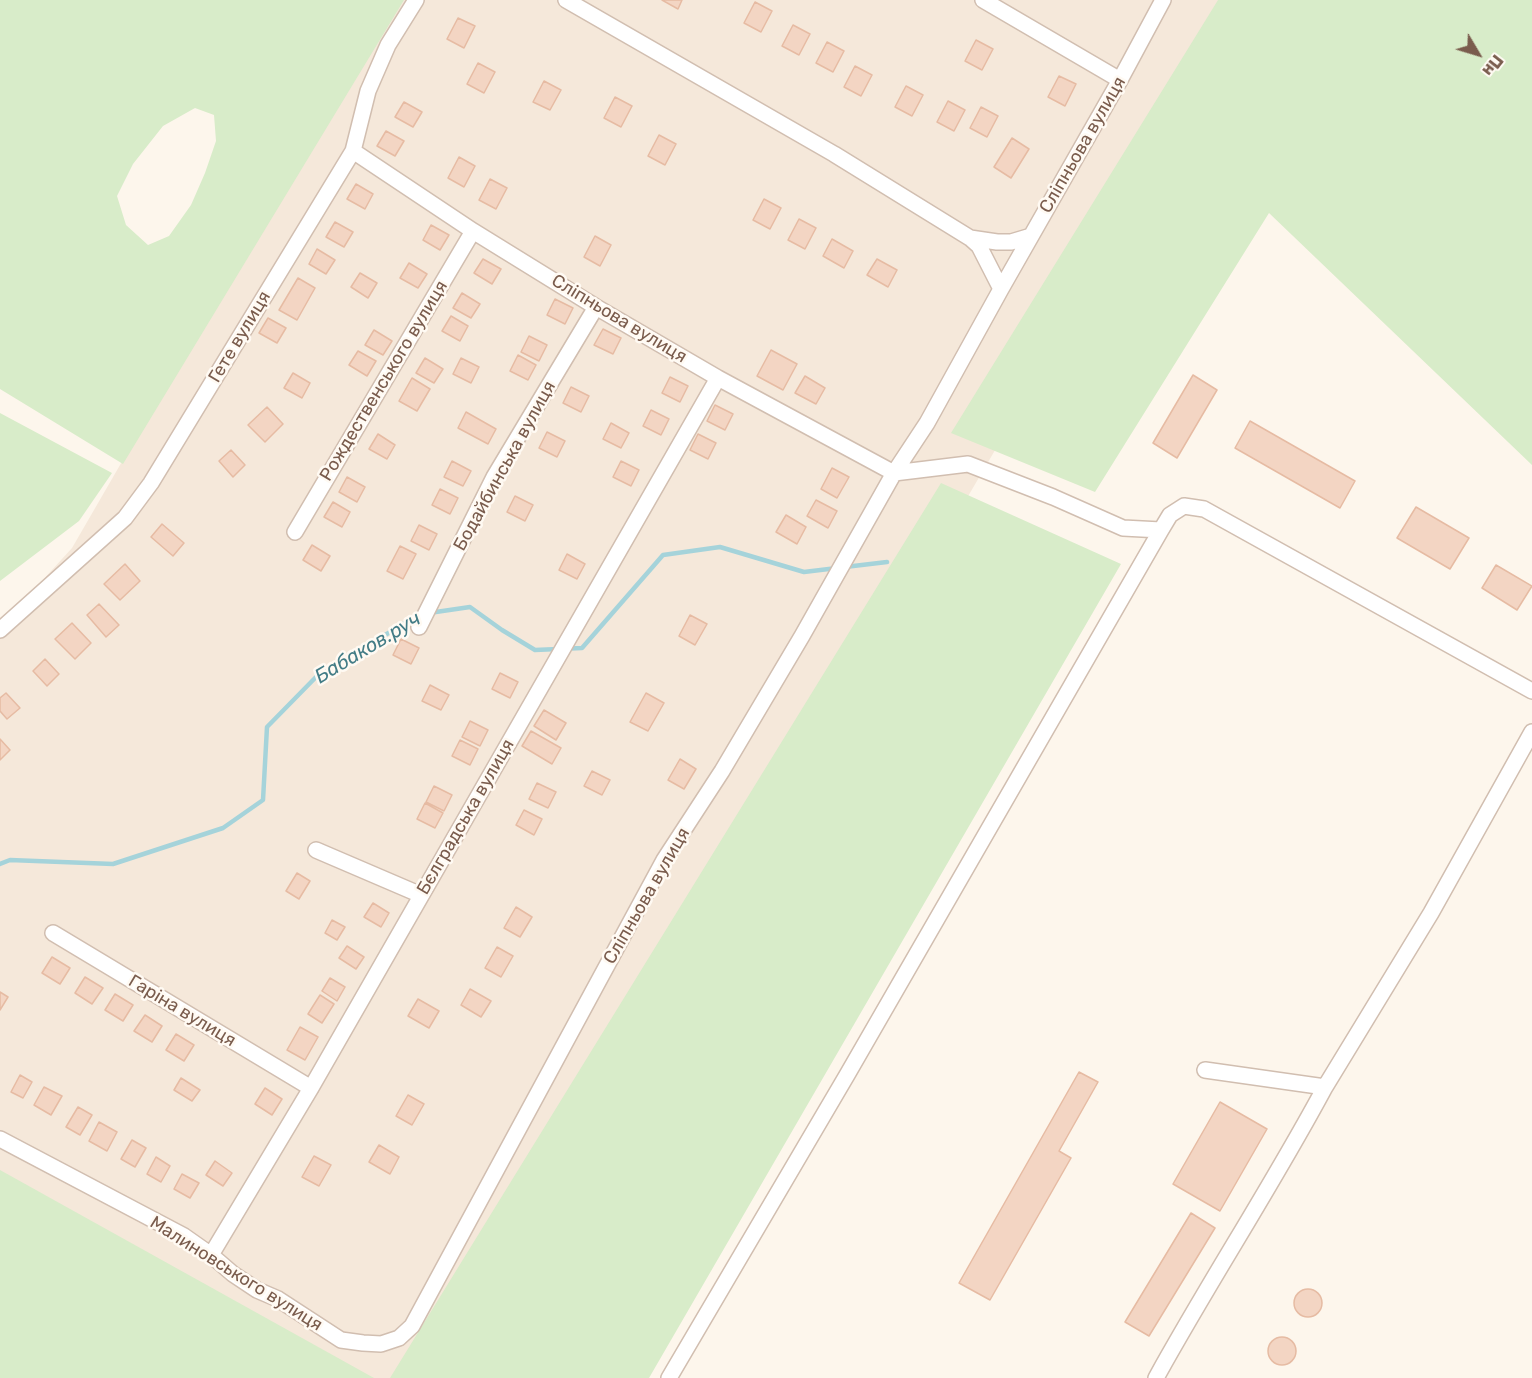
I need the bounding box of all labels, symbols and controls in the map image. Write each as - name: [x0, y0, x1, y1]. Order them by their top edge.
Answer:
- north arrow: [1448, 24, 1508, 84]
- text: Пн: [1478, 51, 1507, 80]
- street label: Сліпньова вулиця: [1035, 73, 1131, 217]
- street label: Сліпньова вулиця: [547, 270, 691, 368]
- street label: Рождественського вулиця: [316, 277, 452, 485]
- street label: Гете вулиця: [204, 287, 276, 387]
- street label: Бодайбинська вулиця: [449, 377, 561, 555]
- water label: Бабаков.руч: [311, 607, 425, 689]
- street label: Бєлградська вулиця: [413, 735, 519, 899]
- street label: Сліпньова вулиця: [599, 824, 695, 968]
- street label: Гаріна вулиця: [124, 970, 240, 1052]
- street label: Малиновського вулиця: [146, 1212, 326, 1336]

